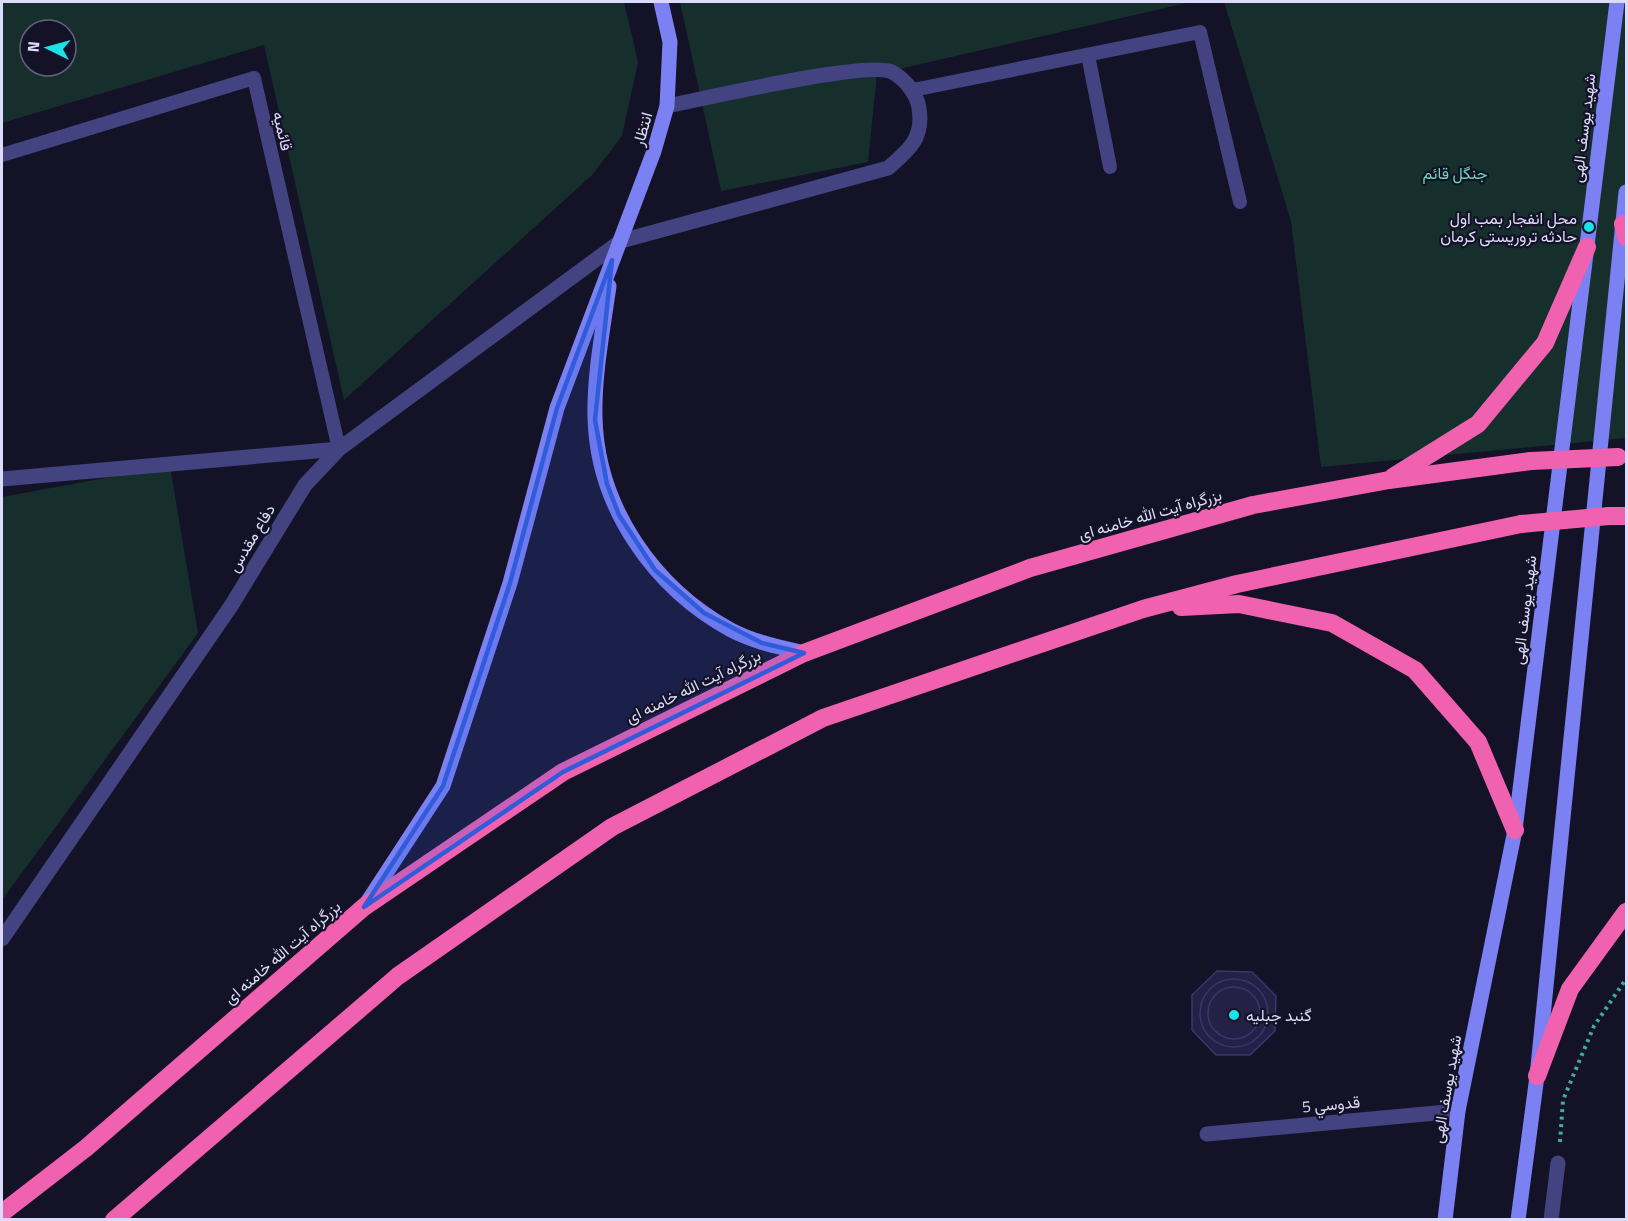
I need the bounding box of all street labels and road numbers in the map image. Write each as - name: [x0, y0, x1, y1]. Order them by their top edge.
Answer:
- street label: شهید یوسف الهی: [1564, 72, 1602, 184]
- street label: قائمیه: [267, 109, 299, 153]
- street label: انتظار: [625, 109, 658, 150]
- street label: بزرگراه آیت الله خامنه ای: [1076, 482, 1224, 546]
- street label: دفاع مقدس: [221, 499, 281, 577]
- street label: شهید یوسف الهی: [1505, 554, 1543, 666]
- street label: بزرگراه آیت الله خامنه ای: [621, 643, 765, 729]
- street label: بزرگراه آیت الله خامنه ای: [218, 894, 346, 1010]
- street label: شهید یوسف الهی: [1425, 1033, 1467, 1145]
- street label: قدوسي 5: [1301, 1089, 1361, 1120]

